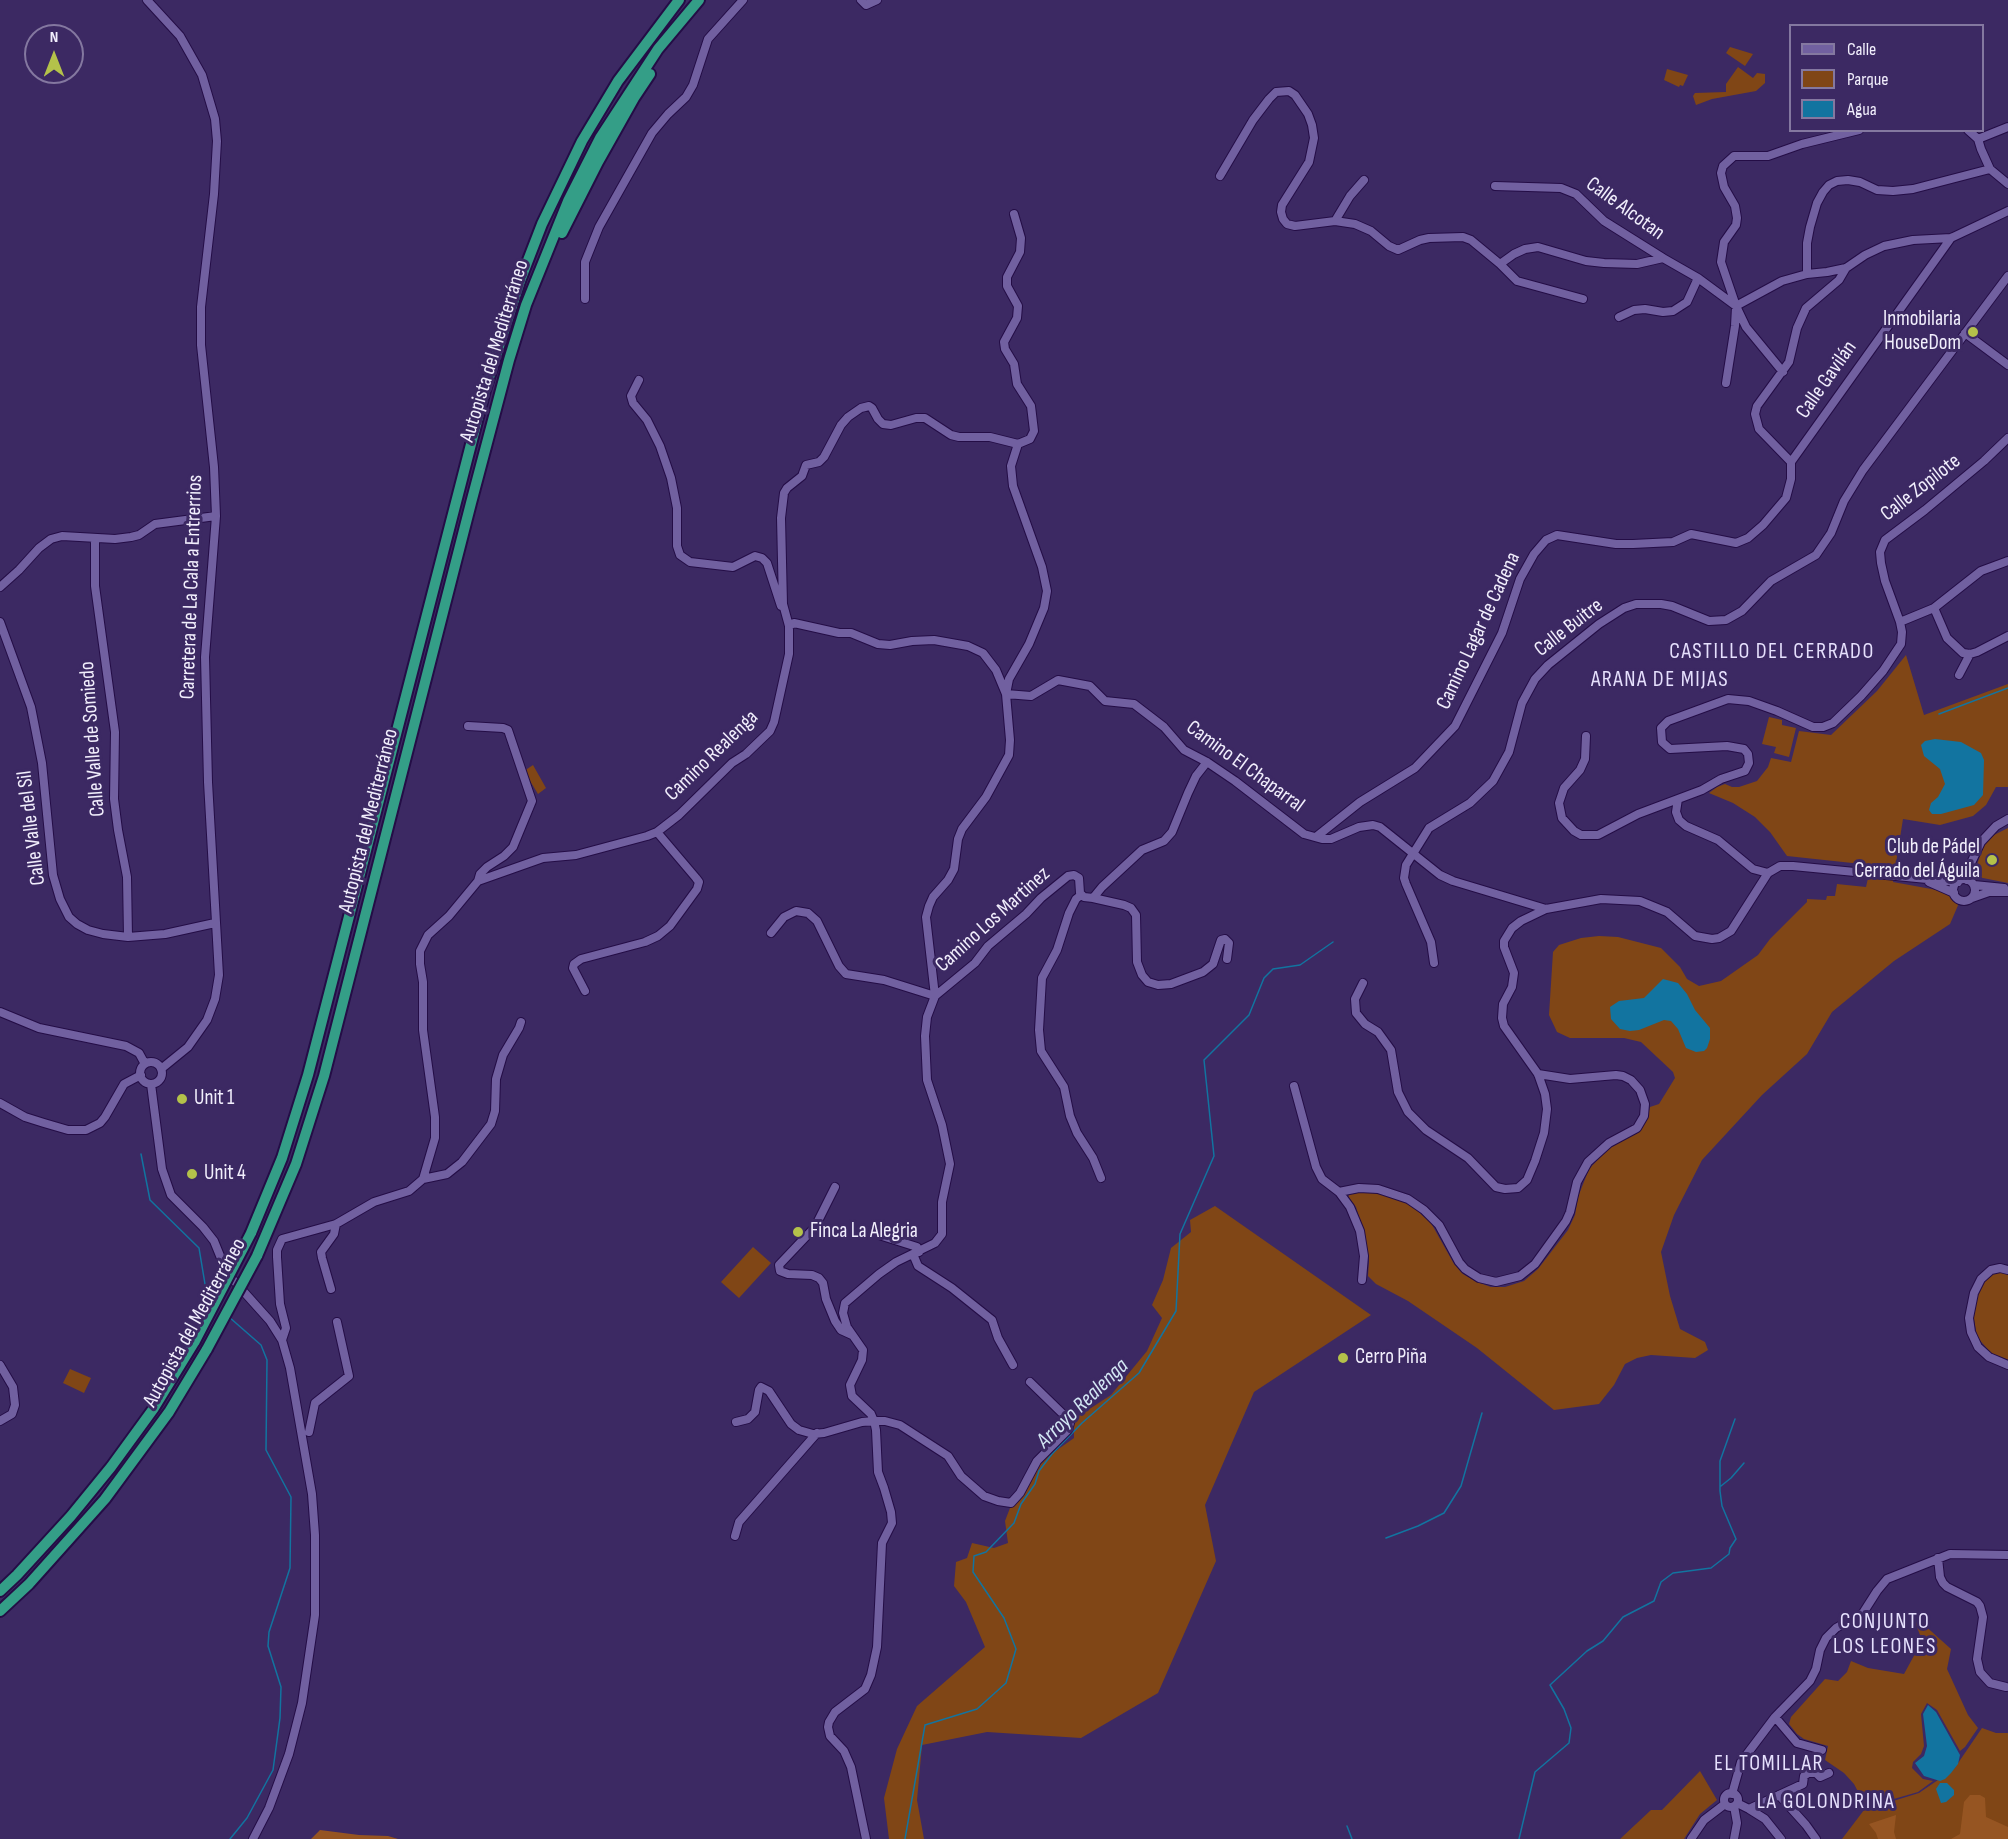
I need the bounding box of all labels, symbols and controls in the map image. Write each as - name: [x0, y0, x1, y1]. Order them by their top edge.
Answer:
- north arrow: [24, 24, 84, 84]
- legend: [1789, 24, 1984, 132]
- text: N: [50, 28, 58, 47]
- text: Calle: [1847, 39, 1876, 60]
- text: Parque: [1847, 69, 1888, 90]
- text: Agua: [1847, 99, 1877, 120]
- street label: Calle Alcotan: [1581, 172, 1669, 246]
- street label: Autopista del Mediterráneo: [455, 257, 535, 445]
- place label: Inmobilaria HouseDom: [1883, 307, 1961, 357]
- marker: Inmobilaria HouseDom: [1966, 325, 1980, 339]
- street label: Calle Gavilán: [1791, 336, 1863, 424]
- street label: Calle Zopilote: [1876, 449, 1966, 527]
- street label: Carretera de La Cala a Entrerrios: [175, 474, 209, 700]
- street label: Camino Lagar de Cadena: [1432, 548, 1526, 714]
- street label: Calle Buitre: [1530, 593, 1608, 663]
- district label: CASTILLO DEL CERRADO: [1669, 639, 1875, 665]
- street label: Calle Valle de Somiedo: [75, 661, 111, 817]
- district label: ARANA DE MIJAS: [1591, 667, 1729, 693]
- street label: Camino Realenga: [660, 705, 764, 807]
- street label: Camino El Chaparral: [1181, 716, 1309, 818]
- street label: Autopista del Mediterráneo: [334, 726, 404, 916]
- street label: Calle Valle del Sil: [12, 769, 52, 887]
- place label: Club de Pádel Cerrado del Águila: [1854, 835, 1980, 885]
- marker: Club de Pádel Cerrado del Águila: [1985, 853, 1999, 867]
- street label: Camino Los Martinez: [930, 862, 1056, 978]
- place label: Unit 1: [194, 1086, 234, 1112]
- marker: Unit 1: [175, 1092, 189, 1106]
- place label: Unit 4: [204, 1161, 246, 1187]
- marker: Unit 4: [185, 1167, 199, 1181]
- place label: Finca La Alegria: [810, 1219, 918, 1245]
- marker: Finca La Alegria: [791, 1225, 805, 1239]
- street label: Autopista del Mediterráneo: [138, 1234, 252, 1412]
- place label: Cerro Piña: [1355, 1345, 1427, 1371]
- marker: Cerro Piña: [1336, 1351, 1350, 1365]
- water label: Arroyo Realenga: [1031, 1354, 1135, 1454]
- district label: CONJUNTO LOS LEONES: [1833, 1609, 1937, 1660]
- district label: EL TOMILLAR: [1714, 1751, 1824, 1777]
- district label: LA GOLONDRINA: [1757, 1789, 1895, 1815]

